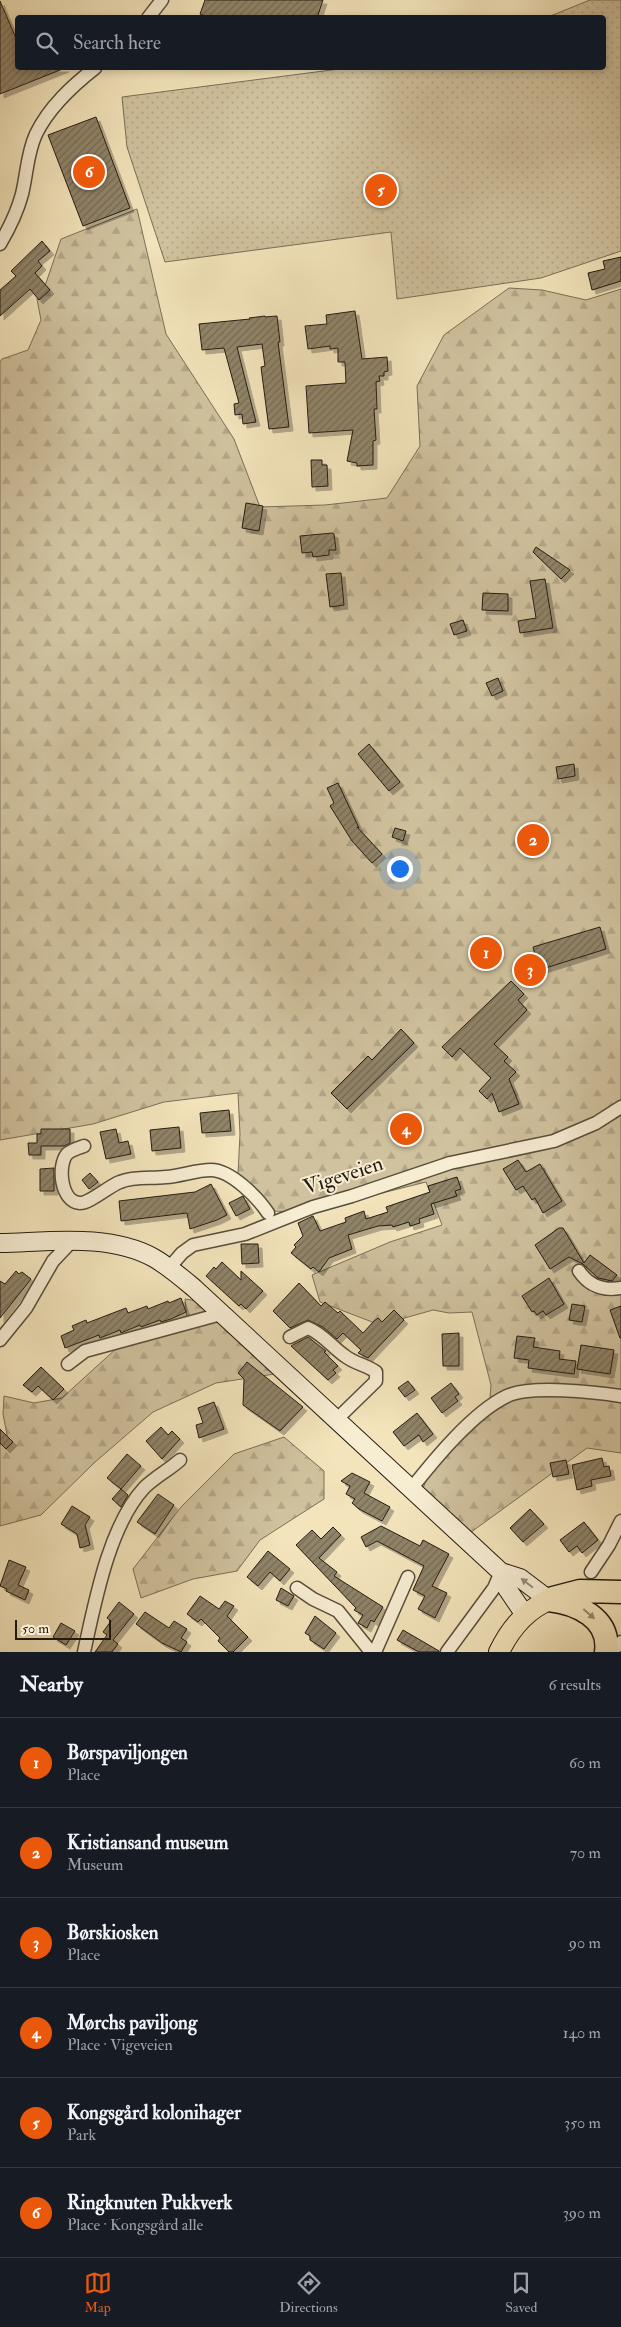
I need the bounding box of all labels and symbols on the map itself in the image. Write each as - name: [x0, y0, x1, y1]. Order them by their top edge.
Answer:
- pin: 6: [73, 153, 105, 191]
- pin: 5: [365, 171, 397, 209]
- pin: 2: [517, 821, 549, 859]
- your location: [387, 856, 413, 882]
- pin: 1: [470, 934, 502, 972]
- pin: 3: [514, 951, 546, 989]
- pin: 4: [390, 1110, 422, 1148]
- street label: Vigeveien: [300, 1150, 387, 1201]
- one-way arrow: [520, 1578, 533, 1589]
- one-way arrow: [582, 1609, 595, 1620]
- scale bar: [15, 1617, 111, 1640]

